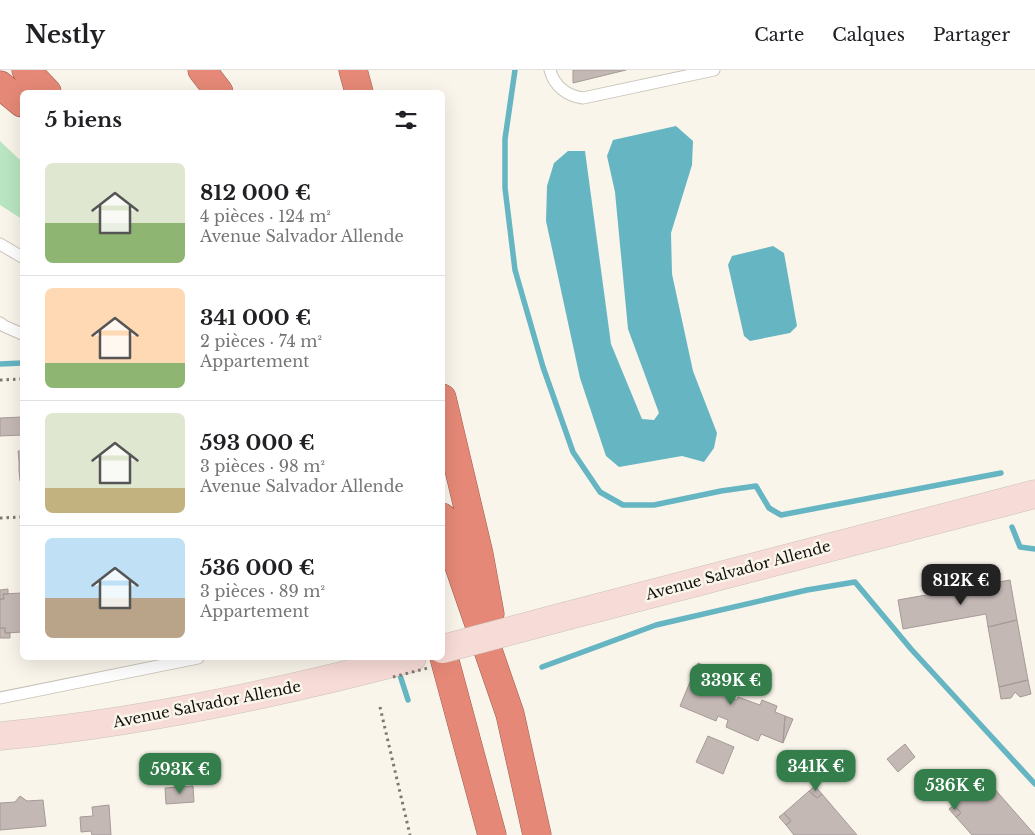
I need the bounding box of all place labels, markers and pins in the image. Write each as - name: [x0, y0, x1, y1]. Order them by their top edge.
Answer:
- pin: 812K €: [920, 564, 1002, 606]
- pin: 339K €: [690, 664, 772, 706]
- pin: 341K €: [775, 750, 857, 792]
- pin: 593K €: [139, 752, 221, 795]
- pin: 536K €: [914, 768, 996, 811]

